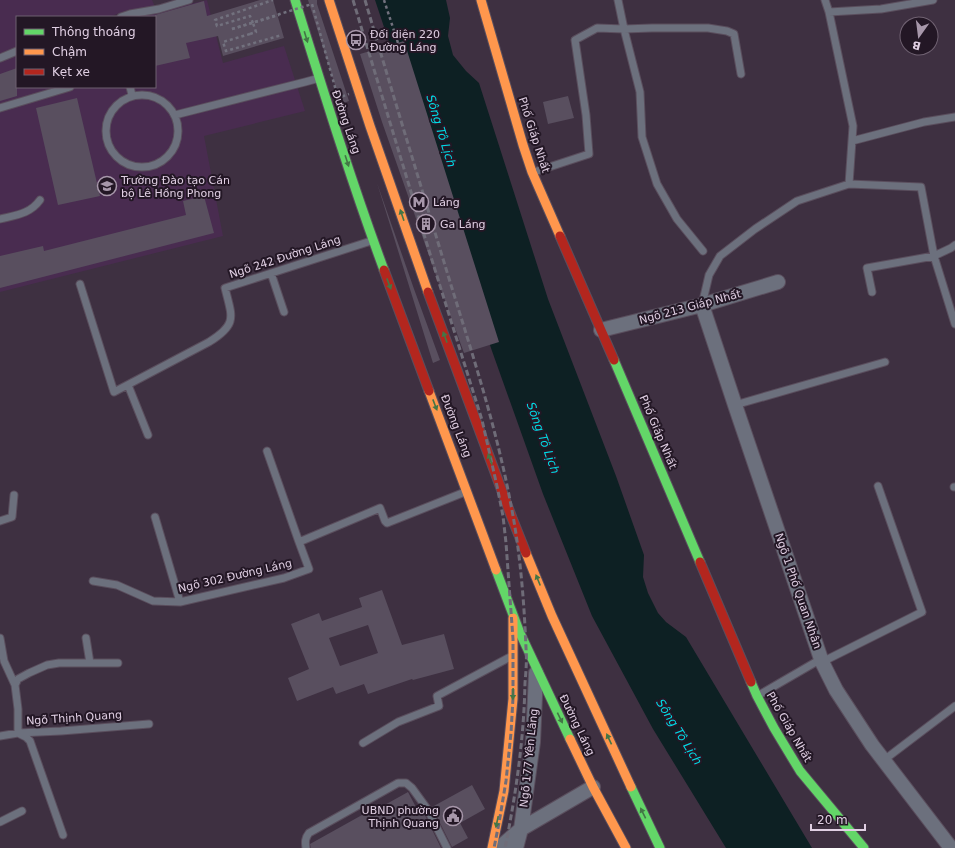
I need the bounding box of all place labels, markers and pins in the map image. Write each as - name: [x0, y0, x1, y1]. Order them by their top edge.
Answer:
- place label: Đối diện 220 Đường Láng: [370, 28, 440, 54]
- bus stop icon: Đối diện 220 Đường Láng: [345, 29, 367, 51]
- place label: Trường Đào tạo Cán bộ Lê Hồng Phong: [120, 174, 230, 200]
- school or university icon: Trường Đào tạo Cán bộ Lê Hồng Phong: [96, 175, 118, 197]
- metro station icon: Láng: [408, 191, 430, 213]
- place label: Láng: [433, 196, 460, 209]
- building icon: Ga Láng: [415, 213, 437, 235]
- place label: Ga Láng: [440, 218, 486, 231]
- place label: UBND phường Thịnh Quang: [362, 804, 439, 830]
- public building icon: UBND phường Thịnh Quang: [442, 805, 464, 827]

